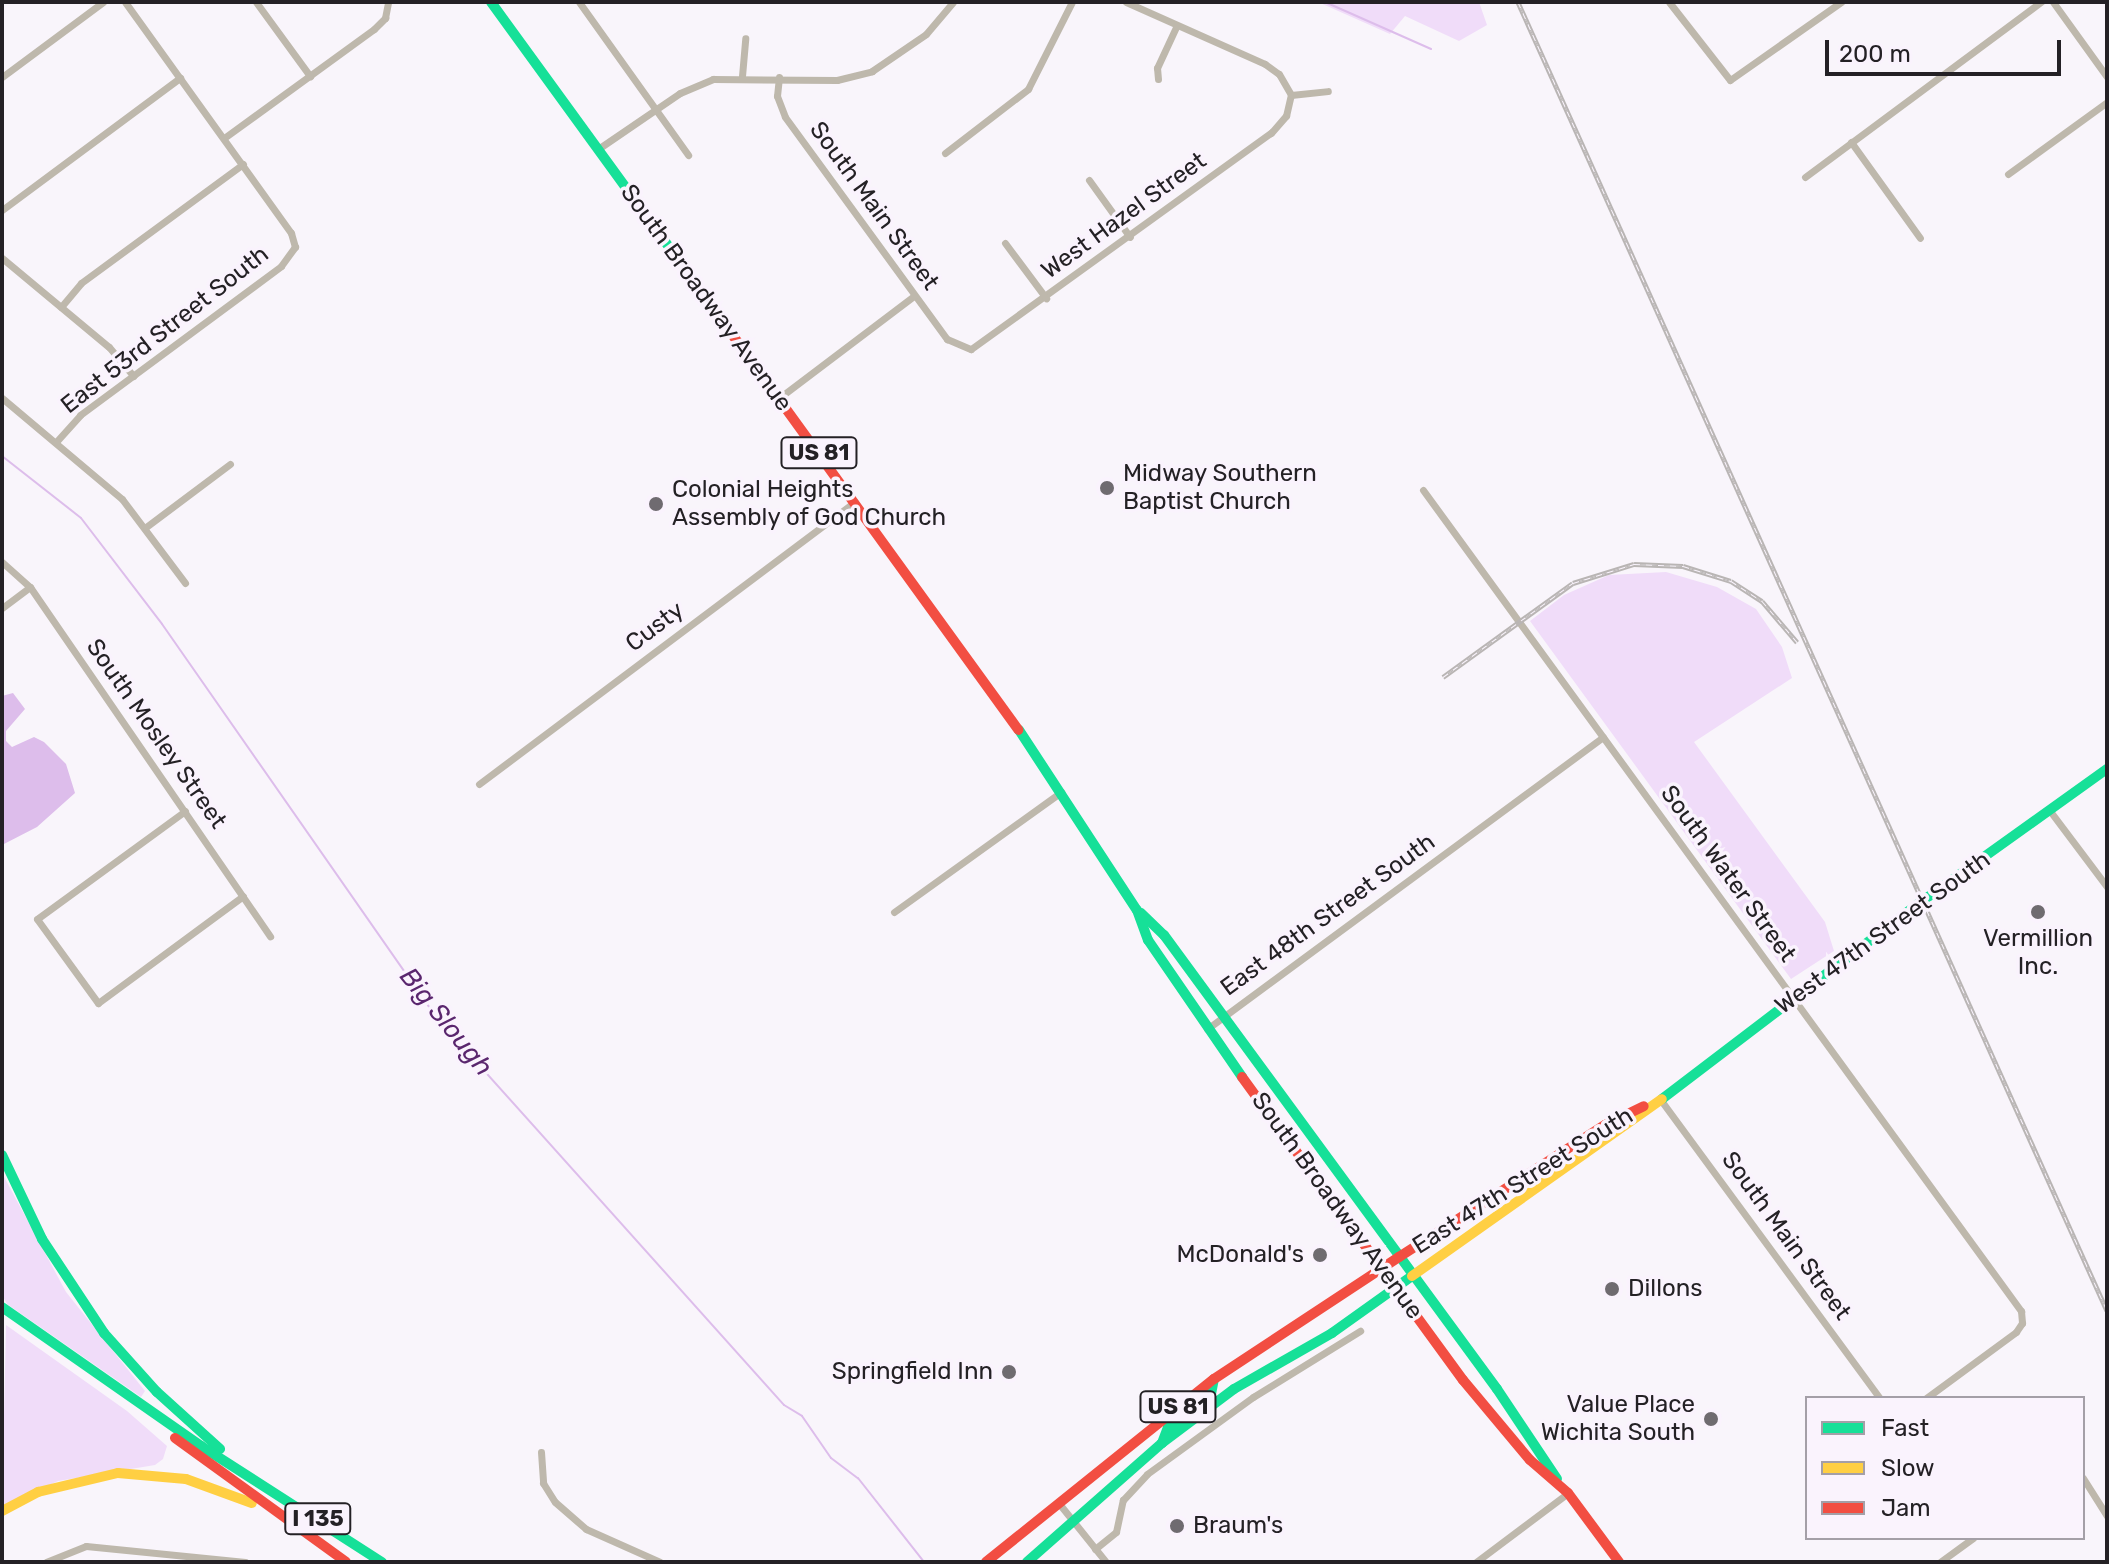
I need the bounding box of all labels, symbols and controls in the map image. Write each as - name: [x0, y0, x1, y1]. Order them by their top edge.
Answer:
- scale bar: [1829, 24, 2065, 74]
- text: 200 m: [1839, 40, 1911, 68]
- street label: South Main Street: [803, 116, 945, 296]
- street label: West Hazel Street: [1036, 147, 1212, 285]
- street label: South Broadway Avenue: [614, 179, 798, 417]
- street label: East 53rd Street South: [56, 240, 274, 420]
- road number: US 81: [779, 435, 859, 471]
- place label: Midway Southern Baptist Church: [1123, 460, 1317, 516]
- place label: Colonial Heights Assembly of God Church: [672, 476, 947, 532]
- marker: Midway Southern Baptist Church: [1098, 479, 1116, 497]
- marker: Colonial Heights Assembly of God Church: [647, 495, 665, 513]
- street label: Custy: [620, 596, 690, 658]
- street label: South Mosley Street: [80, 633, 232, 835]
- street label: South Water Street: [1654, 780, 1802, 968]
- street label: East 48th Street South: [1215, 828, 1441, 1002]
- street label: West 47th Street South: [1770, 845, 1996, 1021]
- marker: Vermillion Inc.: [2029, 903, 2047, 921]
- place label: Vermillion Inc.: [1983, 925, 2093, 981]
- water label: Big Slough: [393, 962, 499, 1082]
- street label: South Broadway Avenue: [1245, 1087, 1429, 1325]
- street label: East 47th Street South: [1408, 1101, 1638, 1261]
- street label: South Main Street: [1715, 1146, 1857, 1326]
- place label: McDonald's: [1177, 1241, 1304, 1269]
- marker: McDonald's: [1311, 1246, 1329, 1264]
- place label: Dillons: [1628, 1275, 1703, 1303]
- marker: Dillons: [1603, 1280, 1621, 1298]
- place label: Springfield Inn: [832, 1358, 993, 1386]
- marker: Springfield Inn: [1000, 1363, 1018, 1381]
- road number: US 81: [1138, 1389, 1218, 1425]
- place label: Value Place Wichita South: [1541, 1391, 1695, 1447]
- legend: [1805, 1396, 2085, 1540]
- marker: Value Place Wichita South: [1702, 1410, 1720, 1428]
- text: Fast: [1881, 1414, 1929, 1442]
- text: Slow: [1881, 1454, 1934, 1482]
- text: Jam: [1881, 1494, 1931, 1522]
- road number: I 135: [284, 1501, 352, 1537]
- place label: Braum's: [1193, 1512, 1283, 1540]
- marker: Braum's: [1168, 1517, 1186, 1535]

